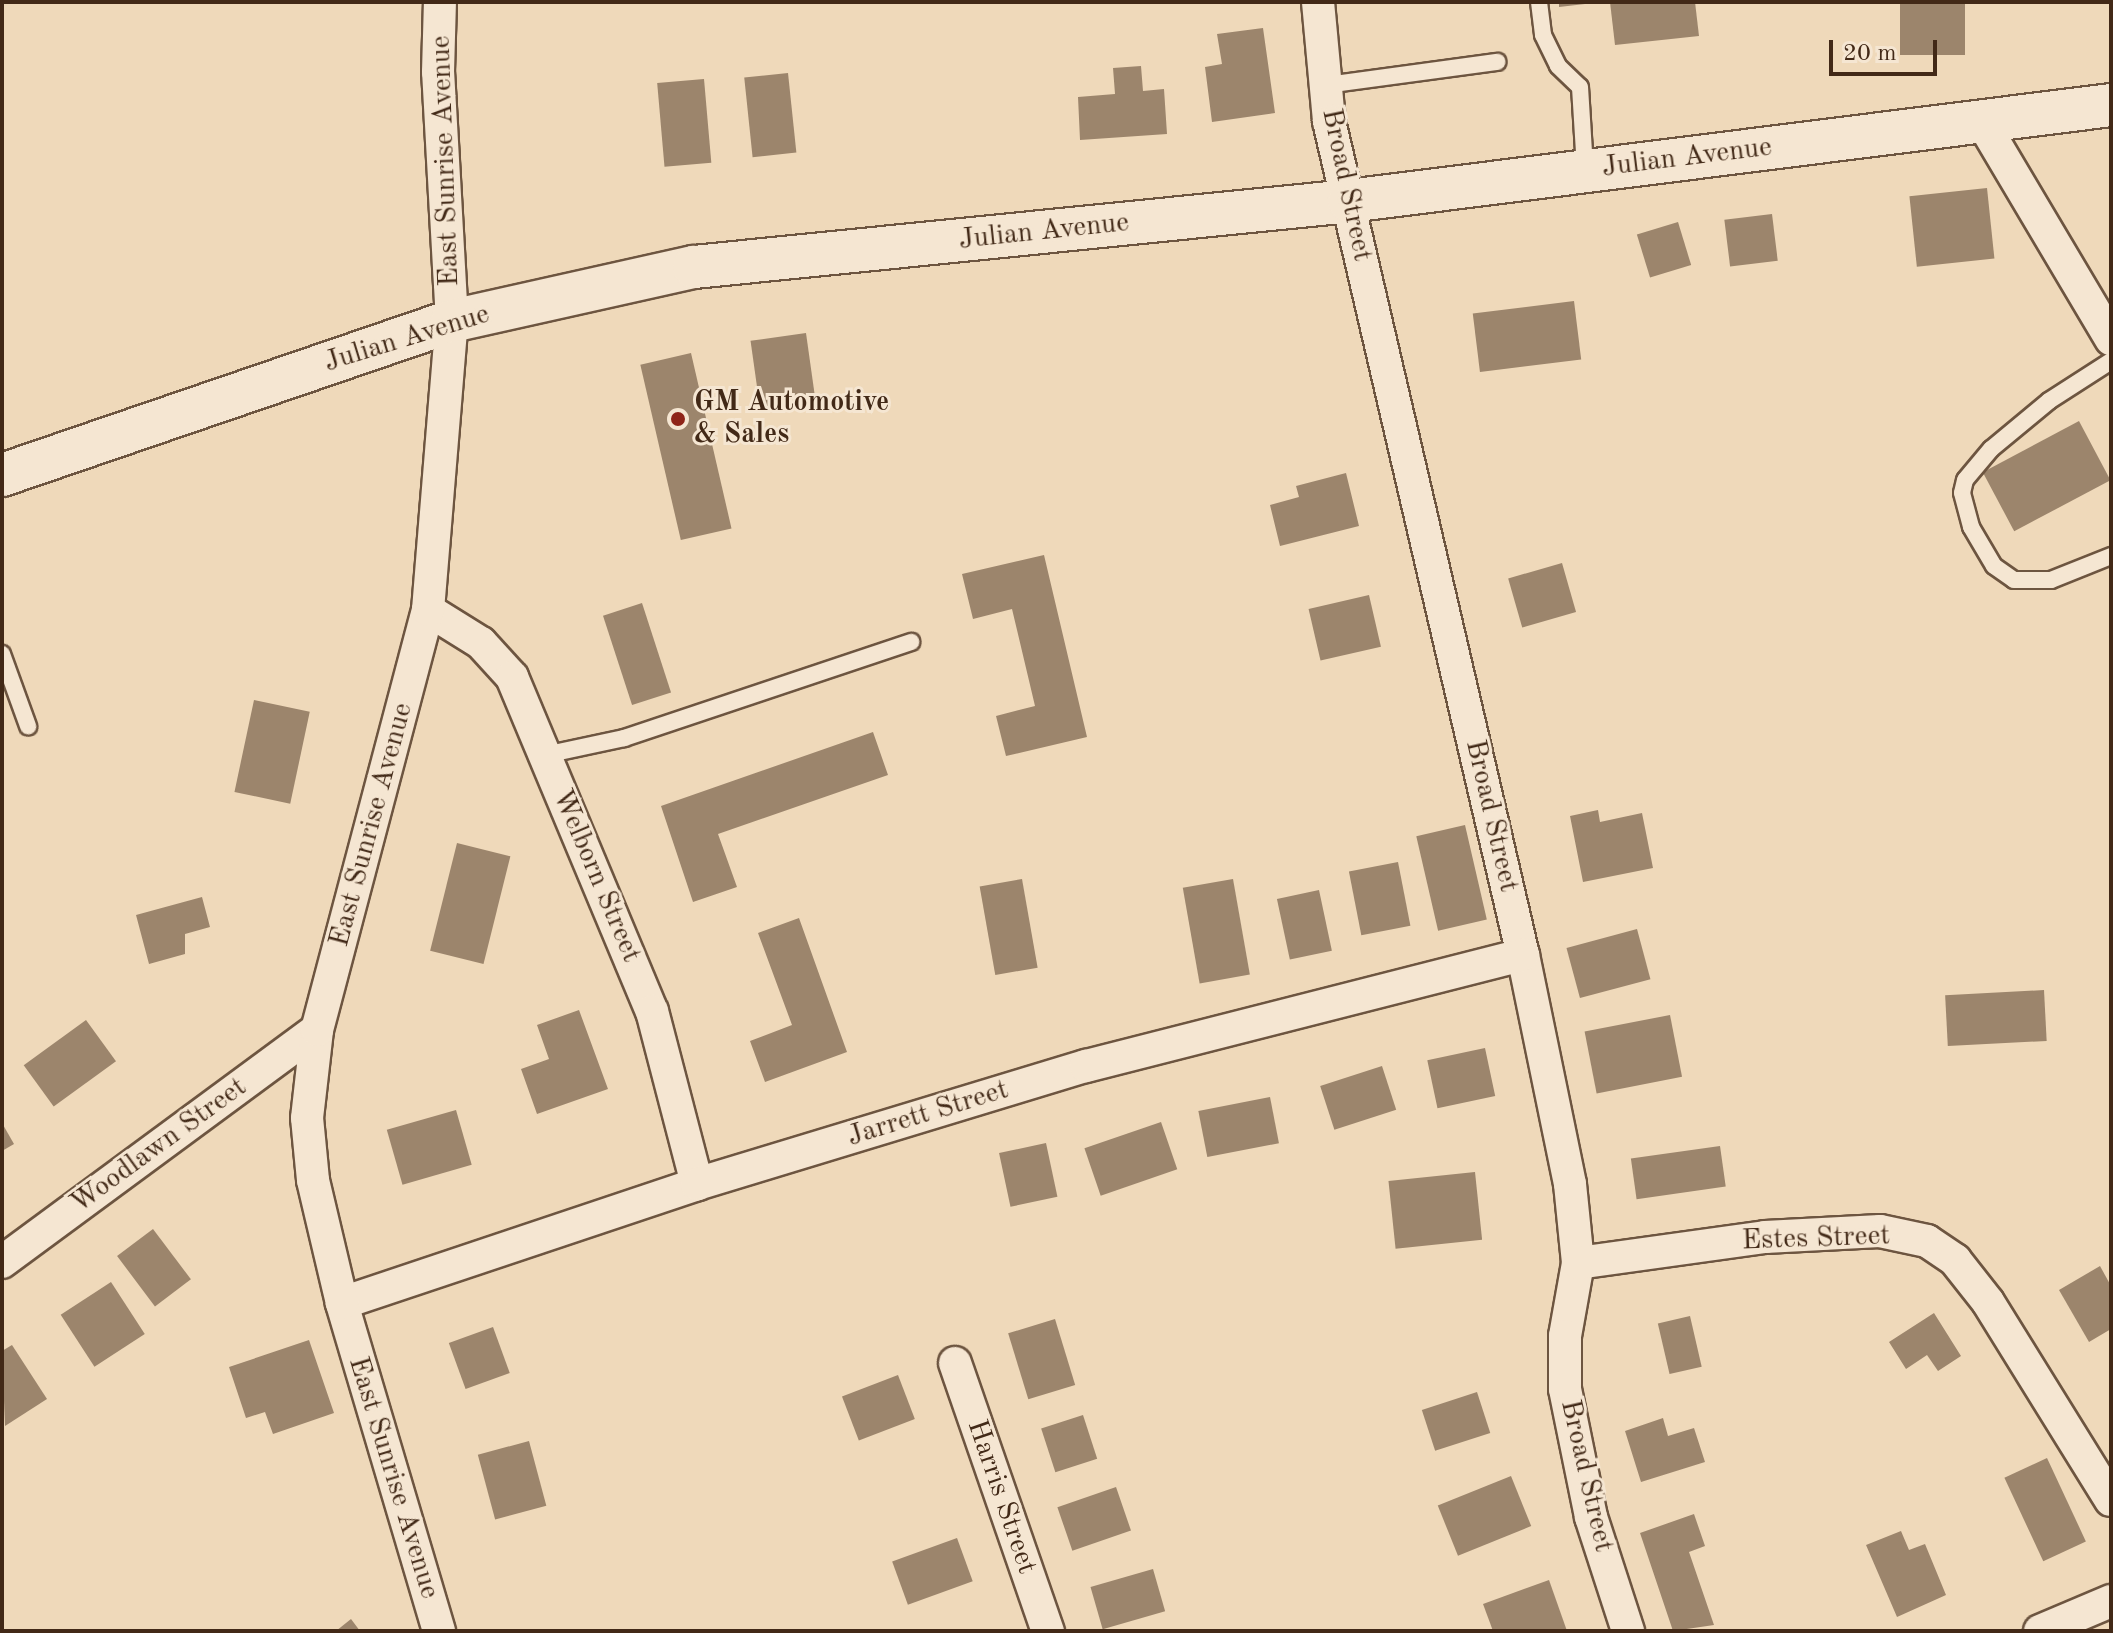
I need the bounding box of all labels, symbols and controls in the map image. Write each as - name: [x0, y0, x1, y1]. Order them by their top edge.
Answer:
- scale bar: [1833, 24, 1941, 74]
- street label: East Sunrise Avenue: [425, 35, 467, 287]
- text: 20 m: [1843, 42, 1897, 66]
- street label: Broad Street: [1313, 106, 1379, 264]
- street label: Julian Avenue: [1600, 131, 1774, 185]
- street label: Julian Avenue: [957, 206, 1131, 258]
- street label: Julian Avenue: [320, 298, 494, 380]
- place label: GM Automotive & Sales: [694, 386, 889, 452]
- marker: GM Automotive & Sales: [669, 410, 687, 428]
- street label: East Sunrise Avenue: [323, 699, 421, 951]
- street label: Broad Street: [1457, 737, 1525, 895]
- street label: Welborn Street: [544, 785, 648, 967]
- street label: Woodlawn Street: [64, 1071, 254, 1221]
- street label: Jarrett Street: [844, 1074, 1012, 1154]
- street label: Estes Street: [1741, 1220, 1891, 1258]
- street label: East Sunrise Avenue: [340, 1353, 446, 1603]
- street label: Broad Street: [1552, 1397, 1620, 1555]
- street label: Harris Street: [959, 1416, 1043, 1578]

